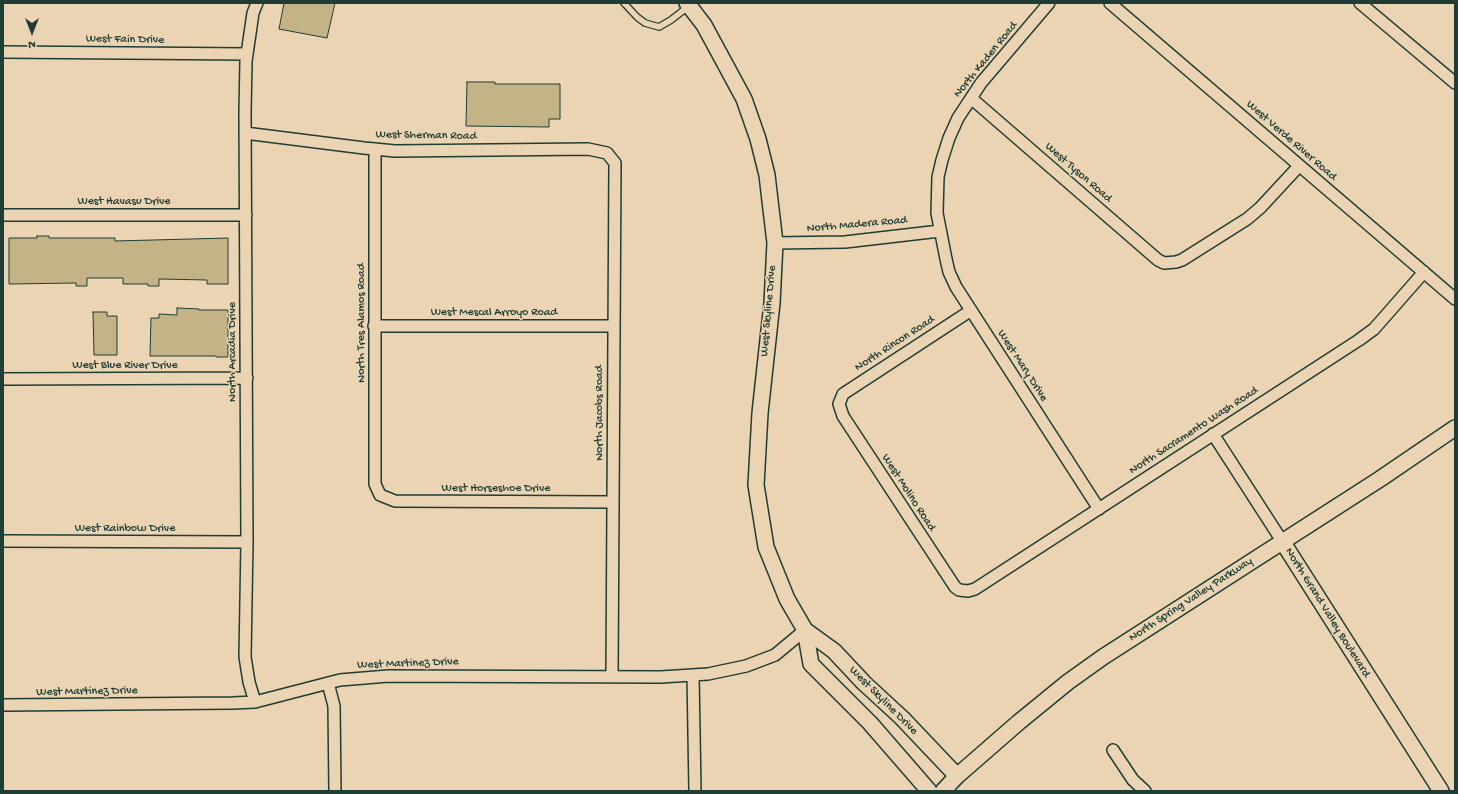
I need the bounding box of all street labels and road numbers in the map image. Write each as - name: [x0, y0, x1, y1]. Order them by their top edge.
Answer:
- street label: North Kaden Road: [951, 19, 1021, 101]
- street label: West Fain Drive: [86, 32, 164, 48]
- street label: West Verde River Road: [1243, 98, 1339, 184]
- street label: West Sherman Road: [375, 128, 477, 144]
- street label: West Tyson Road: [1041, 140, 1115, 206]
- street label: West Havasu Drive: [77, 195, 171, 209]
- street label: North Madera Road: [806, 213, 908, 237]
- street label: North Tres Alamos Road: [355, 263, 369, 383]
- street label: West Skyline Drive: [758, 265, 780, 357]
- street label: North Arcadia Drive: [226, 302, 240, 402]
- street label: West Mescal Arroyo Road: [431, 306, 557, 320]
- street label: North Rincon Road: [852, 313, 938, 375]
- street label: West Mary Drive: [993, 327, 1051, 405]
- street label: West Blue River Drive: [72, 359, 178, 373]
- street label: North Jacobs Road: [593, 365, 607, 461]
- street label: North Sacramento Wash Road: [1127, 384, 1261, 478]
- street label: West Molino Road: [878, 452, 938, 534]
- street label: West Horseshoe Drive: [442, 482, 550, 496]
- street label: West Rainbow Drive: [75, 522, 175, 536]
- street label: North Grand Valley Boulevard: [1281, 546, 1373, 680]
- street label: North Spring Valley Parkway: [1126, 555, 1256, 645]
- street label: West Martinez Drive: [357, 655, 459, 673]
- street label: West Skyline Drive: [846, 664, 920, 738]
- street label: West Martinez Drive: [36, 684, 138, 700]

